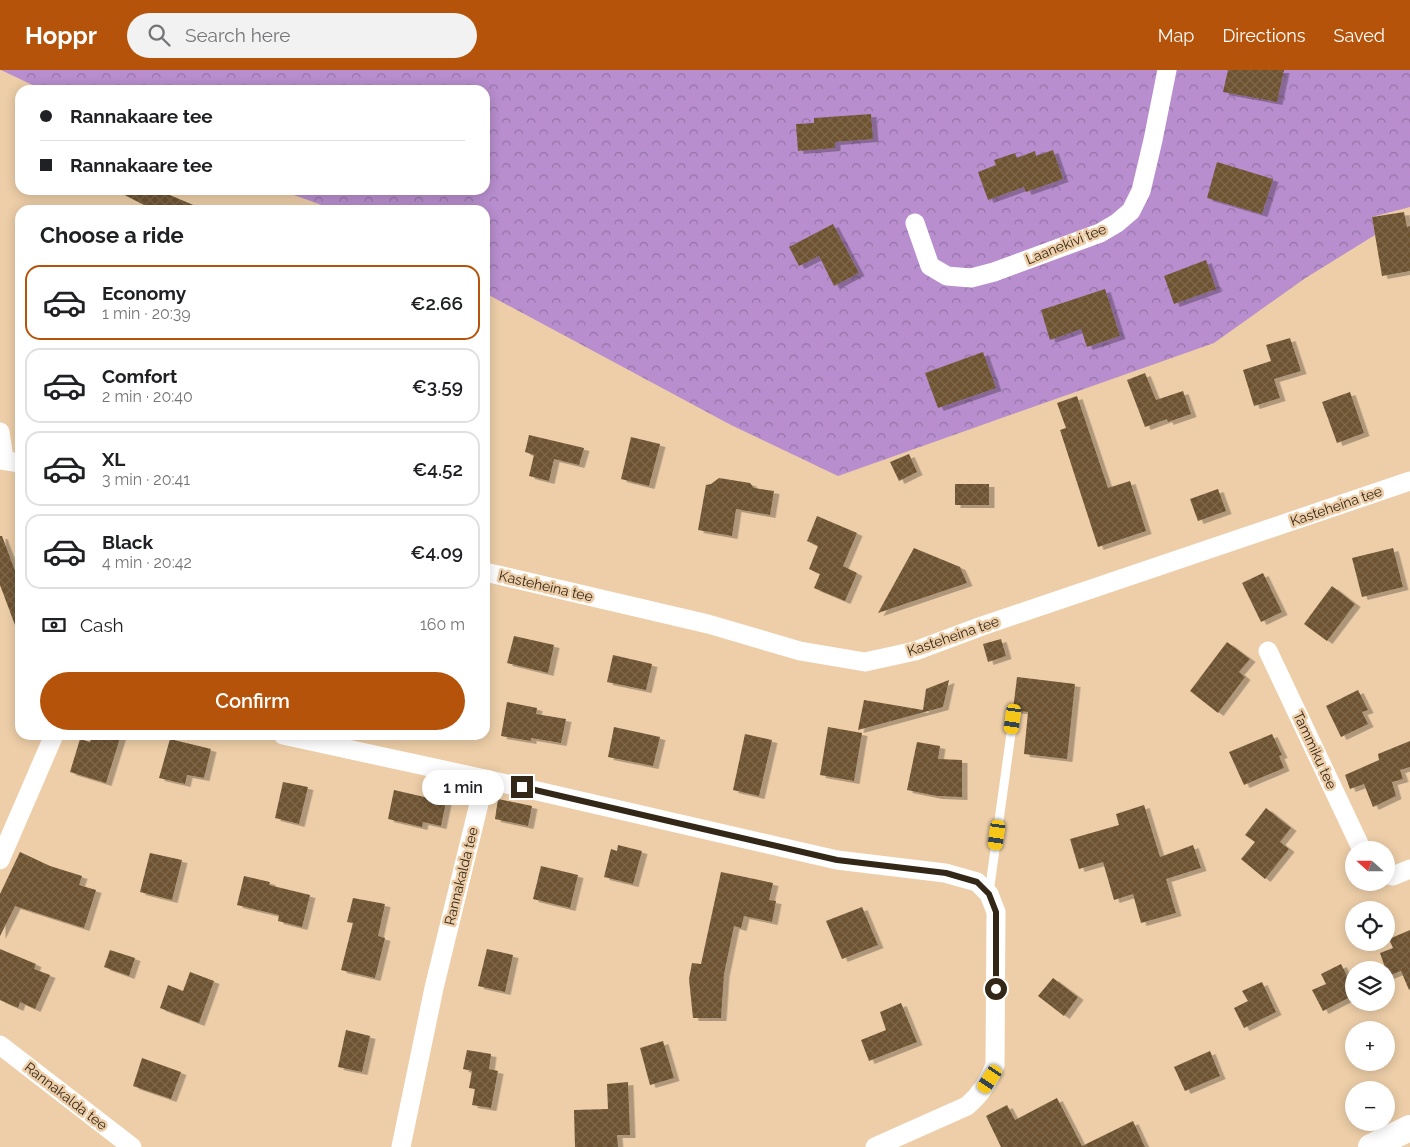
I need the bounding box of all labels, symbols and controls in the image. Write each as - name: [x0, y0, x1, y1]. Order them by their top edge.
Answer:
- search box: [127, 13, 477, 58]
- text: Hoppr: [25, 21, 97, 50]
- icon: search: [145, 21, 173, 49]
- text: Search here: [185, 24, 290, 46]
- text: Map: [1158, 25, 1194, 46]
- text: Directions: [1222, 25, 1306, 46]
- text: Saved: [1334, 25, 1385, 46]
- text: Rannakaare tee: [70, 105, 213, 127]
- text: Rannakaare tee: [70, 154, 213, 176]
- street label: Laanekivi tee: [1023, 221, 1109, 267]
- text: Choose a ride: [40, 222, 184, 248]
- icon: car: [42, 280, 87, 325]
- text: Economy: [102, 282, 186, 304]
- text: €2.66: [410, 292, 463, 314]
- text: 1 min · 20:39: [102, 304, 191, 323]
- icon: car: [42, 363, 87, 408]
- text: Comfort: [102, 365, 177, 387]
- text: €3.59: [412, 375, 463, 397]
- text: 2 min · 20:40: [102, 387, 193, 406]
- icon: car: [42, 446, 87, 491]
- text: XL: [102, 448, 125, 470]
- text: €4.52: [412, 458, 463, 480]
- text: 3 min · 20:41: [102, 470, 190, 489]
- street label: Kasteheina tee: [1288, 483, 1384, 529]
- icon: car: [42, 529, 87, 574]
- text: Black: [102, 531, 153, 553]
- text: €4.09: [410, 541, 463, 563]
- text: 4 min · 20:42: [102, 553, 192, 572]
- street label: Kasteheina tee: [497, 567, 595, 605]
- icon: cash: [40, 611, 68, 639]
- street label: Kasteheina tee: [905, 613, 1001, 659]
- text: Cash: [80, 614, 124, 636]
- text: 160 m: [420, 615, 465, 634]
- button: Confirm: [40, 672, 465, 730]
- car: [1003, 703, 1022, 735]
- street label: Tammiku tee: [1290, 709, 1340, 791]
- callout: 1 min: [422, 770, 504, 804]
- route end: [511, 776, 533, 798]
- text: 1 min: [443, 778, 483, 797]
- car: [987, 819, 1006, 851]
- street label: Rannakalda tee: [441, 825, 481, 927]
- north arrow: [1345, 841, 1395, 891]
- map controls: [1345, 841, 1395, 1131]
- button: locate: [1345, 901, 1395, 951]
- button: layers: [1345, 961, 1395, 1011]
- route start: [985, 978, 1007, 1000]
- button: +: [1345, 1021, 1395, 1071]
- street label: Rannakalda tee: [22, 1059, 110, 1133]
- car: [975, 1062, 1004, 1096]
- button: −: [1345, 1081, 1395, 1131]

